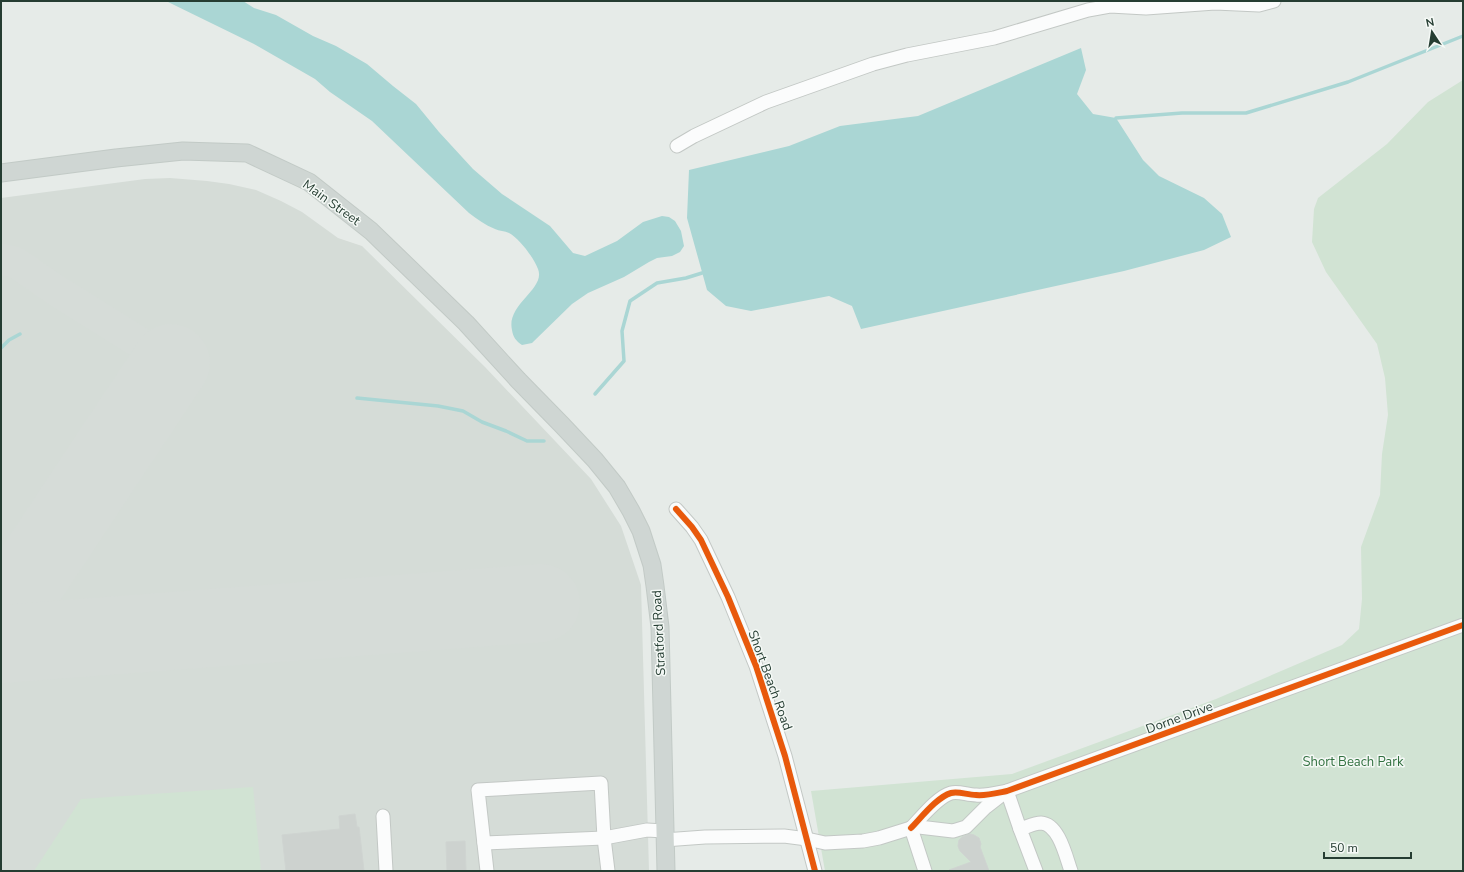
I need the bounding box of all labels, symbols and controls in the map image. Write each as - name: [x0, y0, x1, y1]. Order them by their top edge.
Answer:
- north arrow: [1412, 12, 1452, 52]
- text: N: [1424, 15, 1436, 31]
- street label: Main Street: [299, 176, 364, 230]
- street label: Stratford Road: [648, 590, 670, 676]
- street label: Short Beach Road: [744, 628, 796, 733]
- street label: Dorne Drive: [1143, 697, 1215, 738]
- park label: Short Beach Park: [1303, 753, 1404, 771]
- scale bar: [1324, 834, 1411, 860]
- text: 50 m: [1330, 840, 1358, 856]

